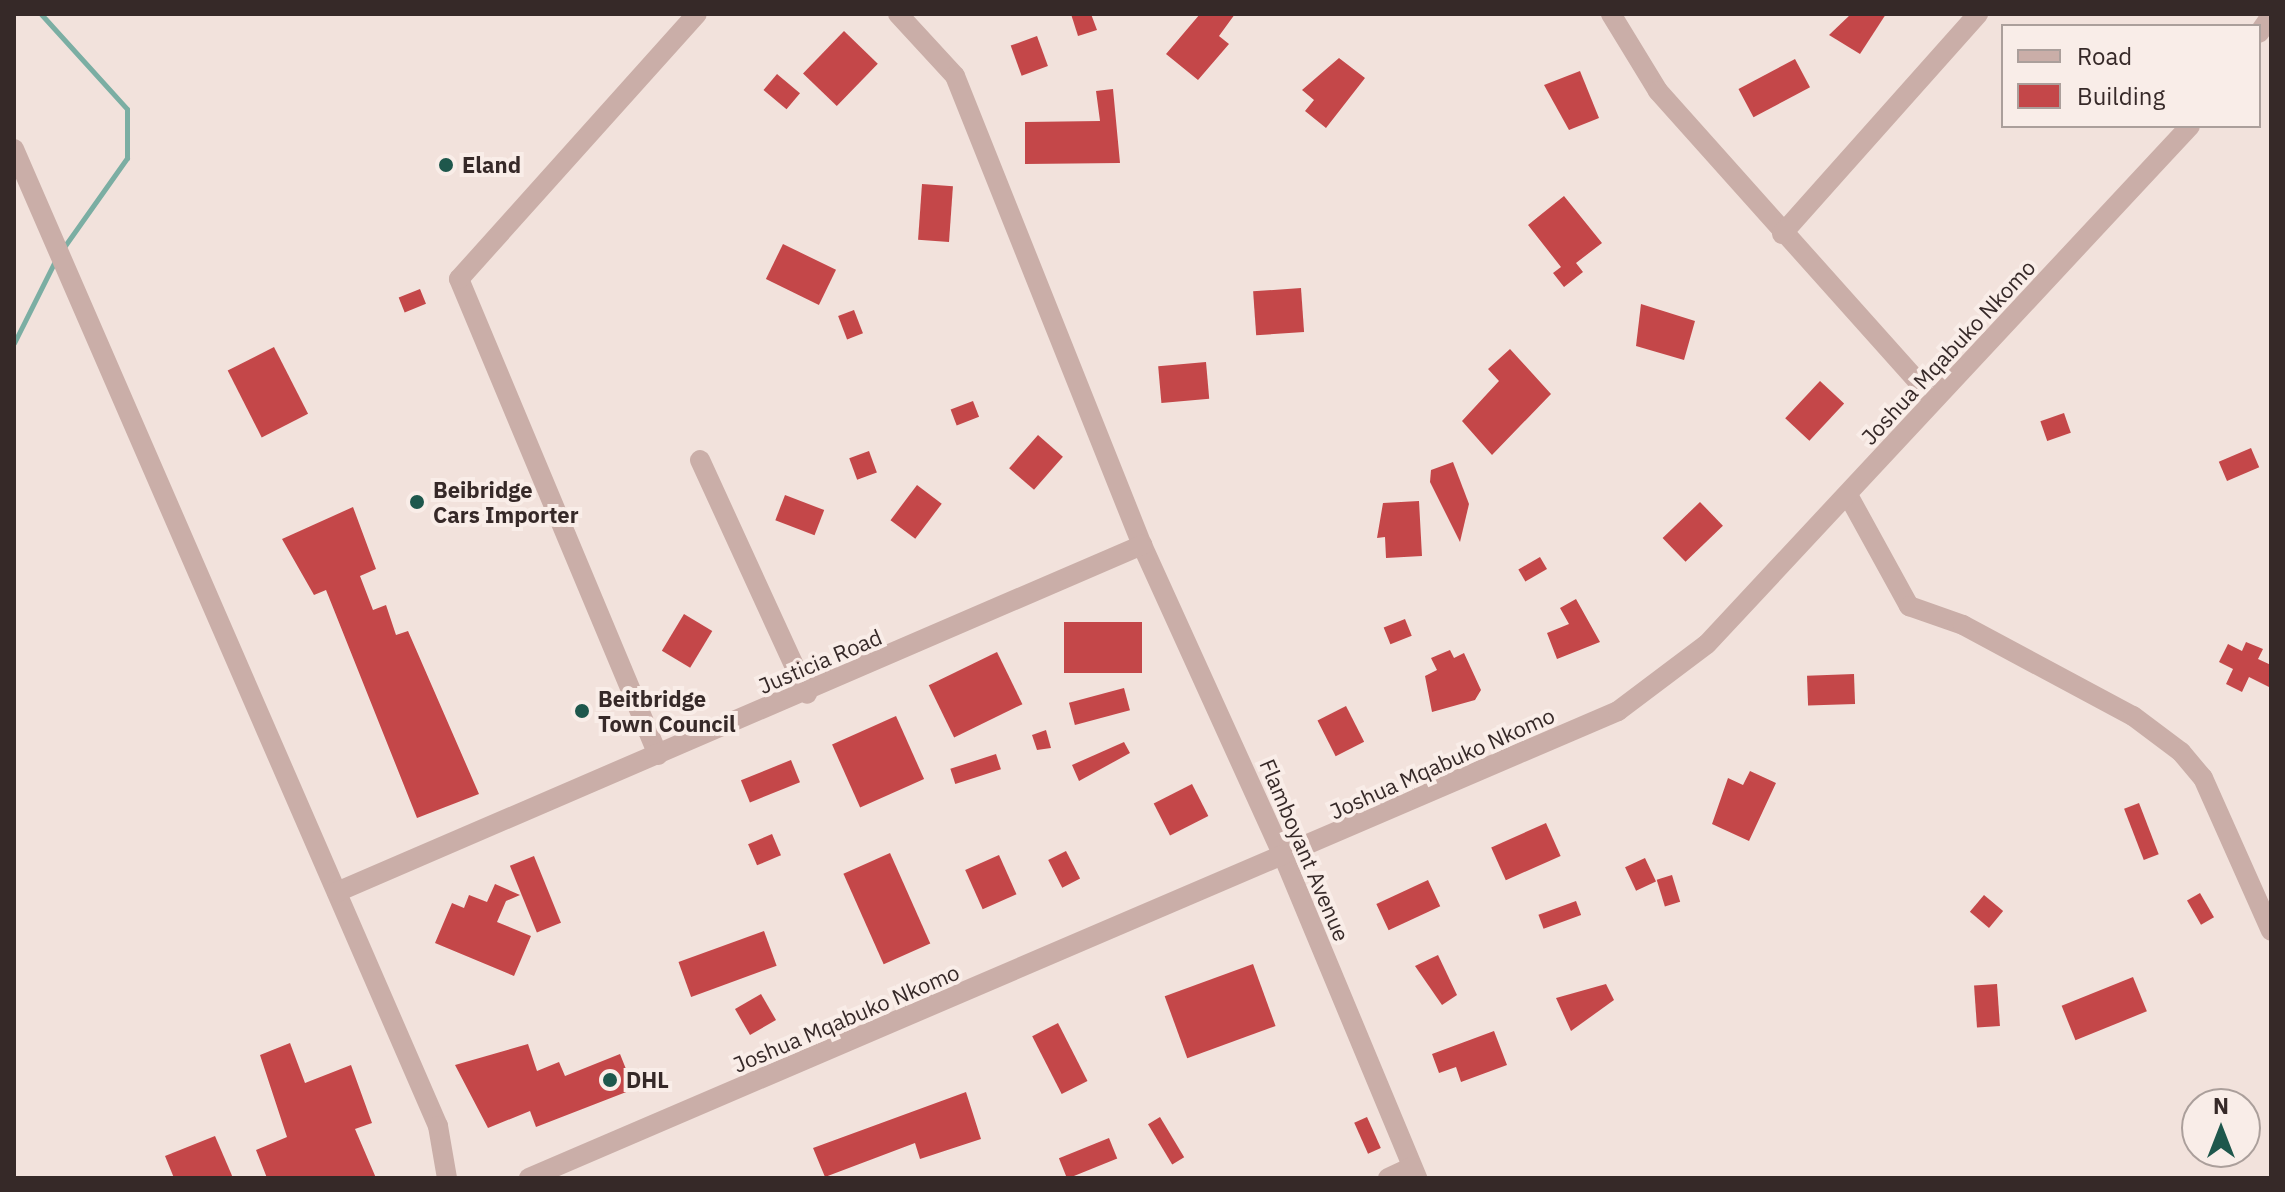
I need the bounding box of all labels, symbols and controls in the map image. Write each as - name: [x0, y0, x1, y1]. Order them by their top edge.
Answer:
- legend: [2001, 24, 2261, 128]
- text: Road: [2077, 40, 2132, 72]
- text: Building: [2077, 80, 2165, 112]
- place label: Eland: [462, 152, 521, 178]
- marker: Eland: [437, 156, 455, 174]
- street label: Joshua Mqabuko Nkomo: [1855, 254, 2041, 450]
- place label: Beibridge Cars Importer: [433, 476, 579, 528]
- marker: Beibridge Cars Importer: [408, 493, 426, 511]
- street label: Justicia Road: [754, 623, 886, 699]
- place label: Beitbridge Town Council: [598, 685, 736, 736]
- street label: Joshua Mqabuko Nkomo: [1326, 701, 1558, 825]
- marker: Beitbridge Town Council: [573, 702, 591, 720]
- street label: Flamboyant Avenue: [1255, 755, 1355, 945]
- street label: Joshua Mqabuko Nkomo: [729, 958, 963, 1078]
- place label: DHL: [626, 1067, 669, 1093]
- marker: DHL: [601, 1071, 619, 1089]
- north arrow: [2181, 1088, 2261, 1168]
- text: N: [2213, 1091, 2229, 1120]

